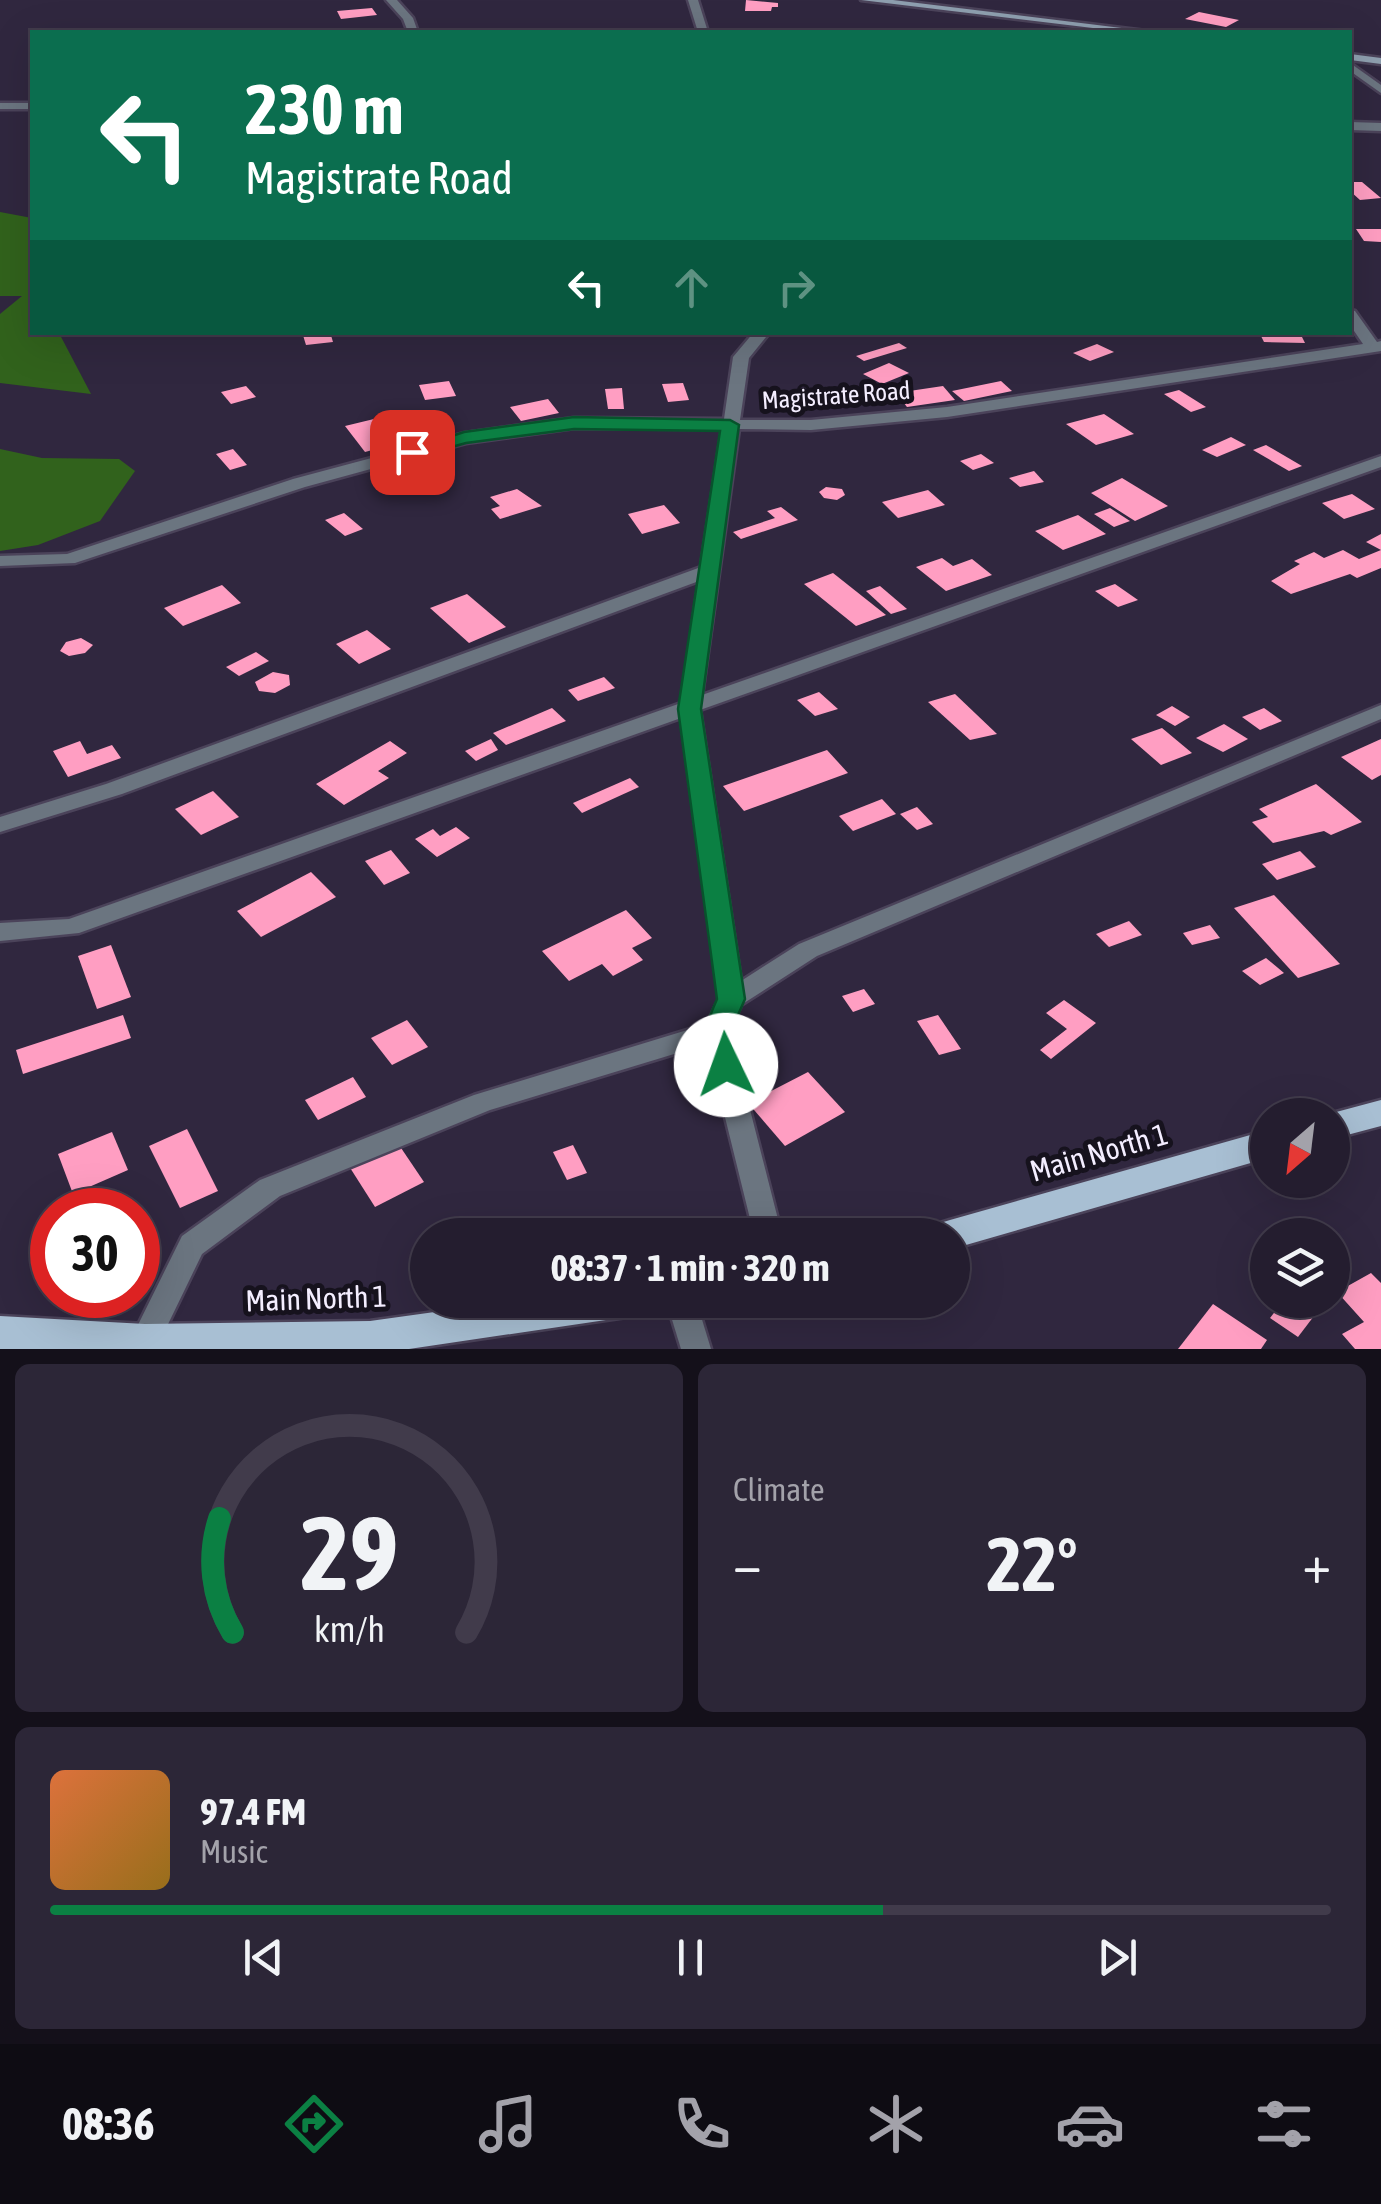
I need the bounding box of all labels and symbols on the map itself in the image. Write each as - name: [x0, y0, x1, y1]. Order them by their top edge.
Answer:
- street label: Magistrate Road: [761, 376, 911, 414]
- pin: [370, 410, 455, 495]
- position arrow: [674, 1013, 778, 1117]
- north arrow: [1250, 1098, 1350, 1198]
- street label: Main North 1: [1026, 1116, 1171, 1188]
- speed limit sign: 30: [30, 1188, 160, 1318]
- street label: Main North 1: [245, 1279, 387, 1317]

